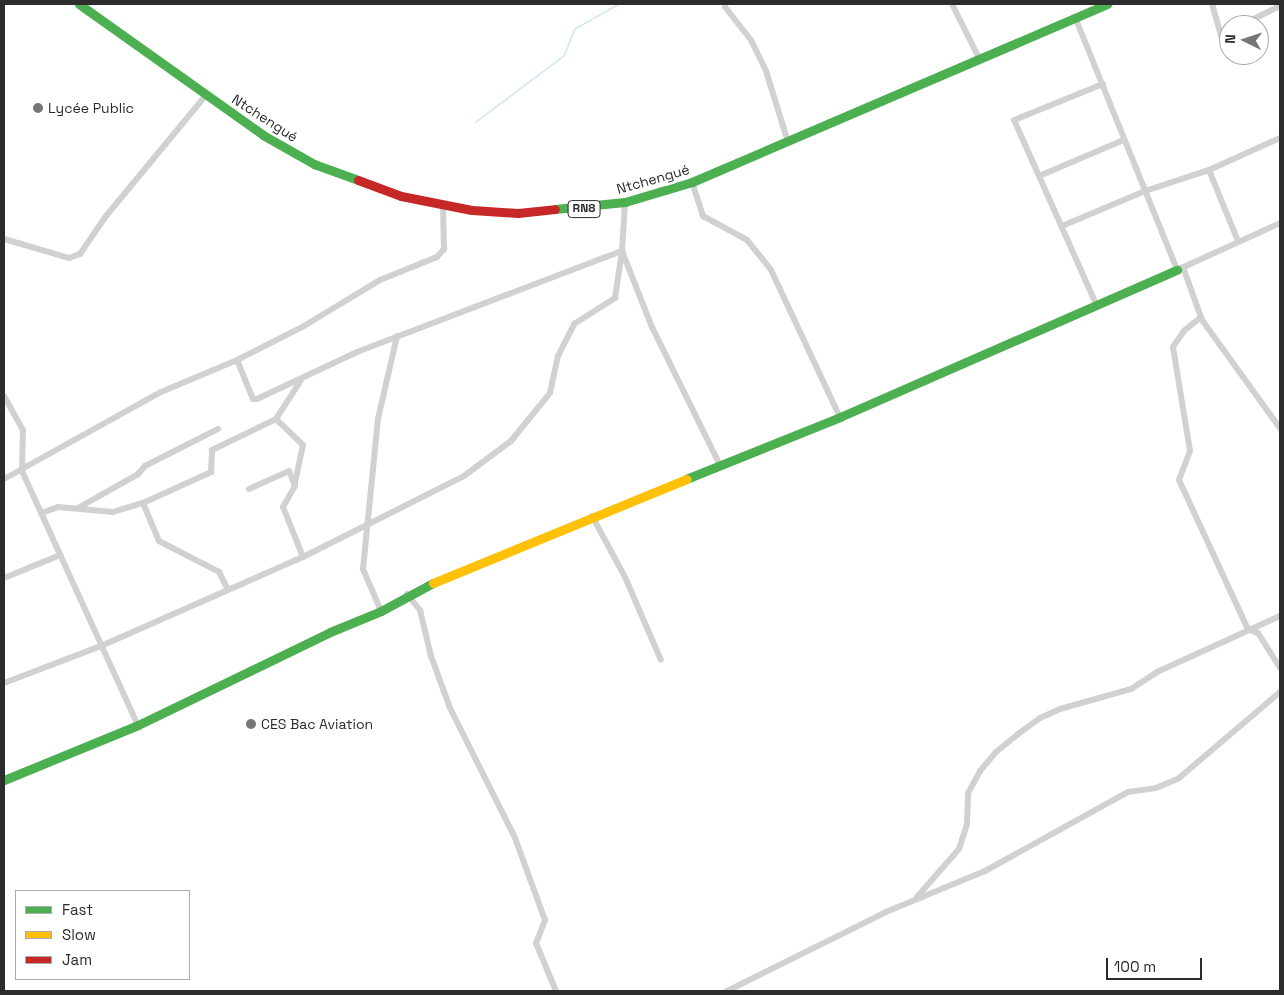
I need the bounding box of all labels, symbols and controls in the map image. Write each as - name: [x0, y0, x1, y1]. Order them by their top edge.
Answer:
- north arrow: [1219, 15, 1269, 65]
- text: N: [1221, 34, 1239, 44]
- street label: Ntchengué: [229, 90, 301, 146]
- place label: Lycée Public: [48, 100, 134, 116]
- marker: Lycée Public: [32, 102, 44, 114]
- street label: Ntchengué: [615, 161, 691, 197]
- road number: RN8: [566, 200, 602, 218]
- place label: CES Bac Aviation: [261, 716, 373, 732]
- marker: CES Bac Aviation: [245, 718, 257, 730]
- legend: [15, 890, 190, 980]
- text: Fast: [62, 900, 93, 919]
- text: Slow: [62, 925, 96, 944]
- scale bar: [1109, 948, 1205, 980]
- text: Jam: [62, 950, 92, 969]
- text: 100 m: [1114, 957, 1156, 976]

